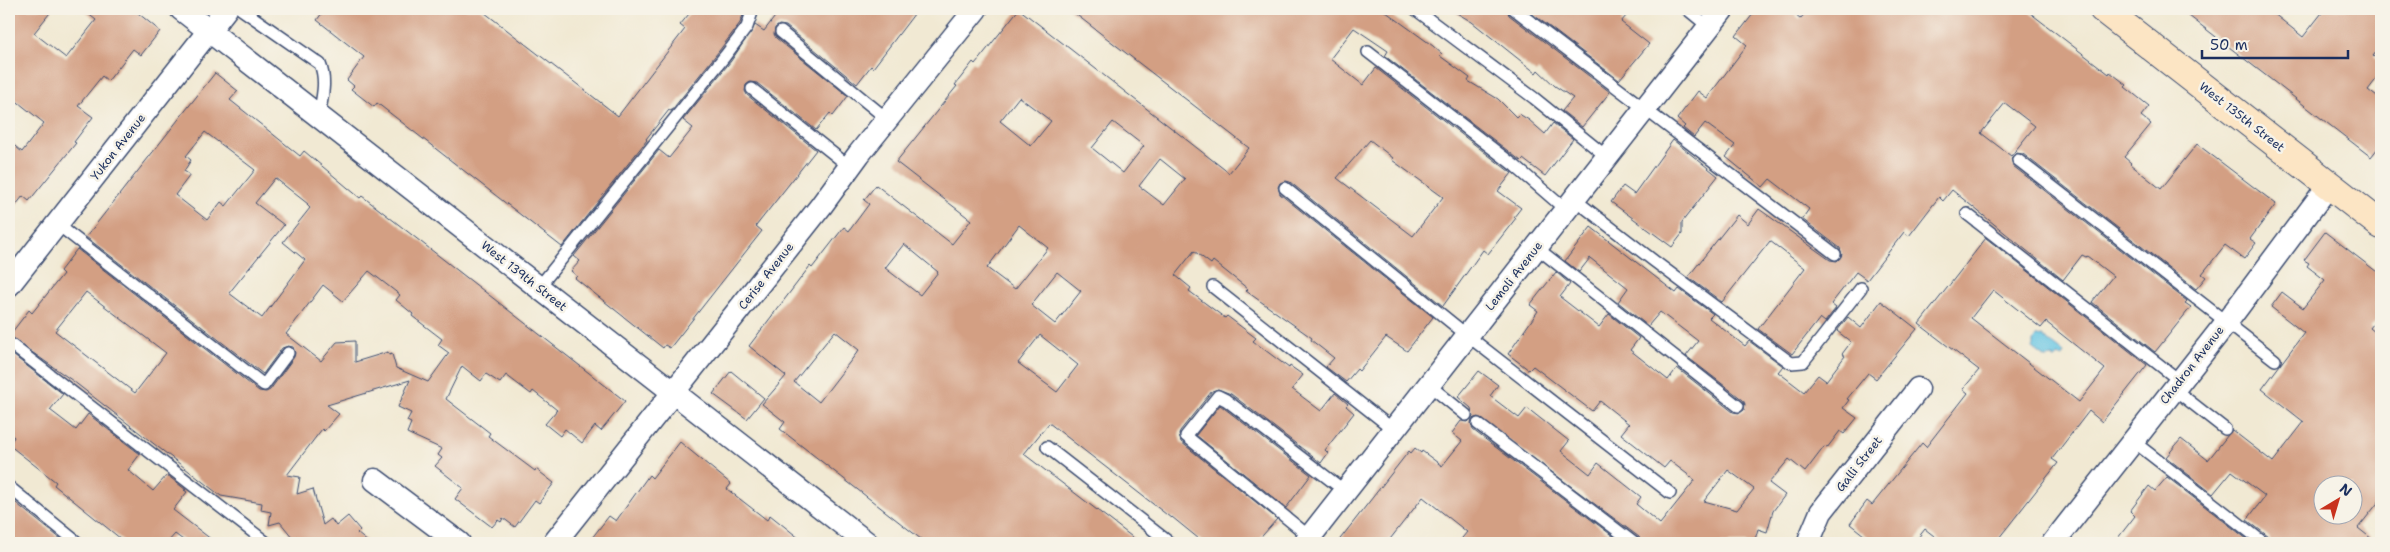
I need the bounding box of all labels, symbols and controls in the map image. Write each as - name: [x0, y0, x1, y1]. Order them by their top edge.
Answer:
- scale bar: [2202, 28, 2349, 60]
- text: 50 m: [2210, 35, 2248, 55]
- street label: West 135th Street: [2196, 79, 2288, 155]
- street label: Yukon Avenue: [87, 110, 149, 184]
- street label: West 139th Street: [478, 237, 570, 315]
- street label: Lemoli Avenue: [1482, 238, 1546, 314]
- street label: Cerise Avenue: [735, 239, 797, 313]
- street label: Chadron Avenue: [2156, 322, 2228, 408]
- street label: Galli Street: [1832, 433, 1886, 495]
- north arrow: [2312, 474, 2362, 524]
- text: N: [2336, 479, 2356, 500]

